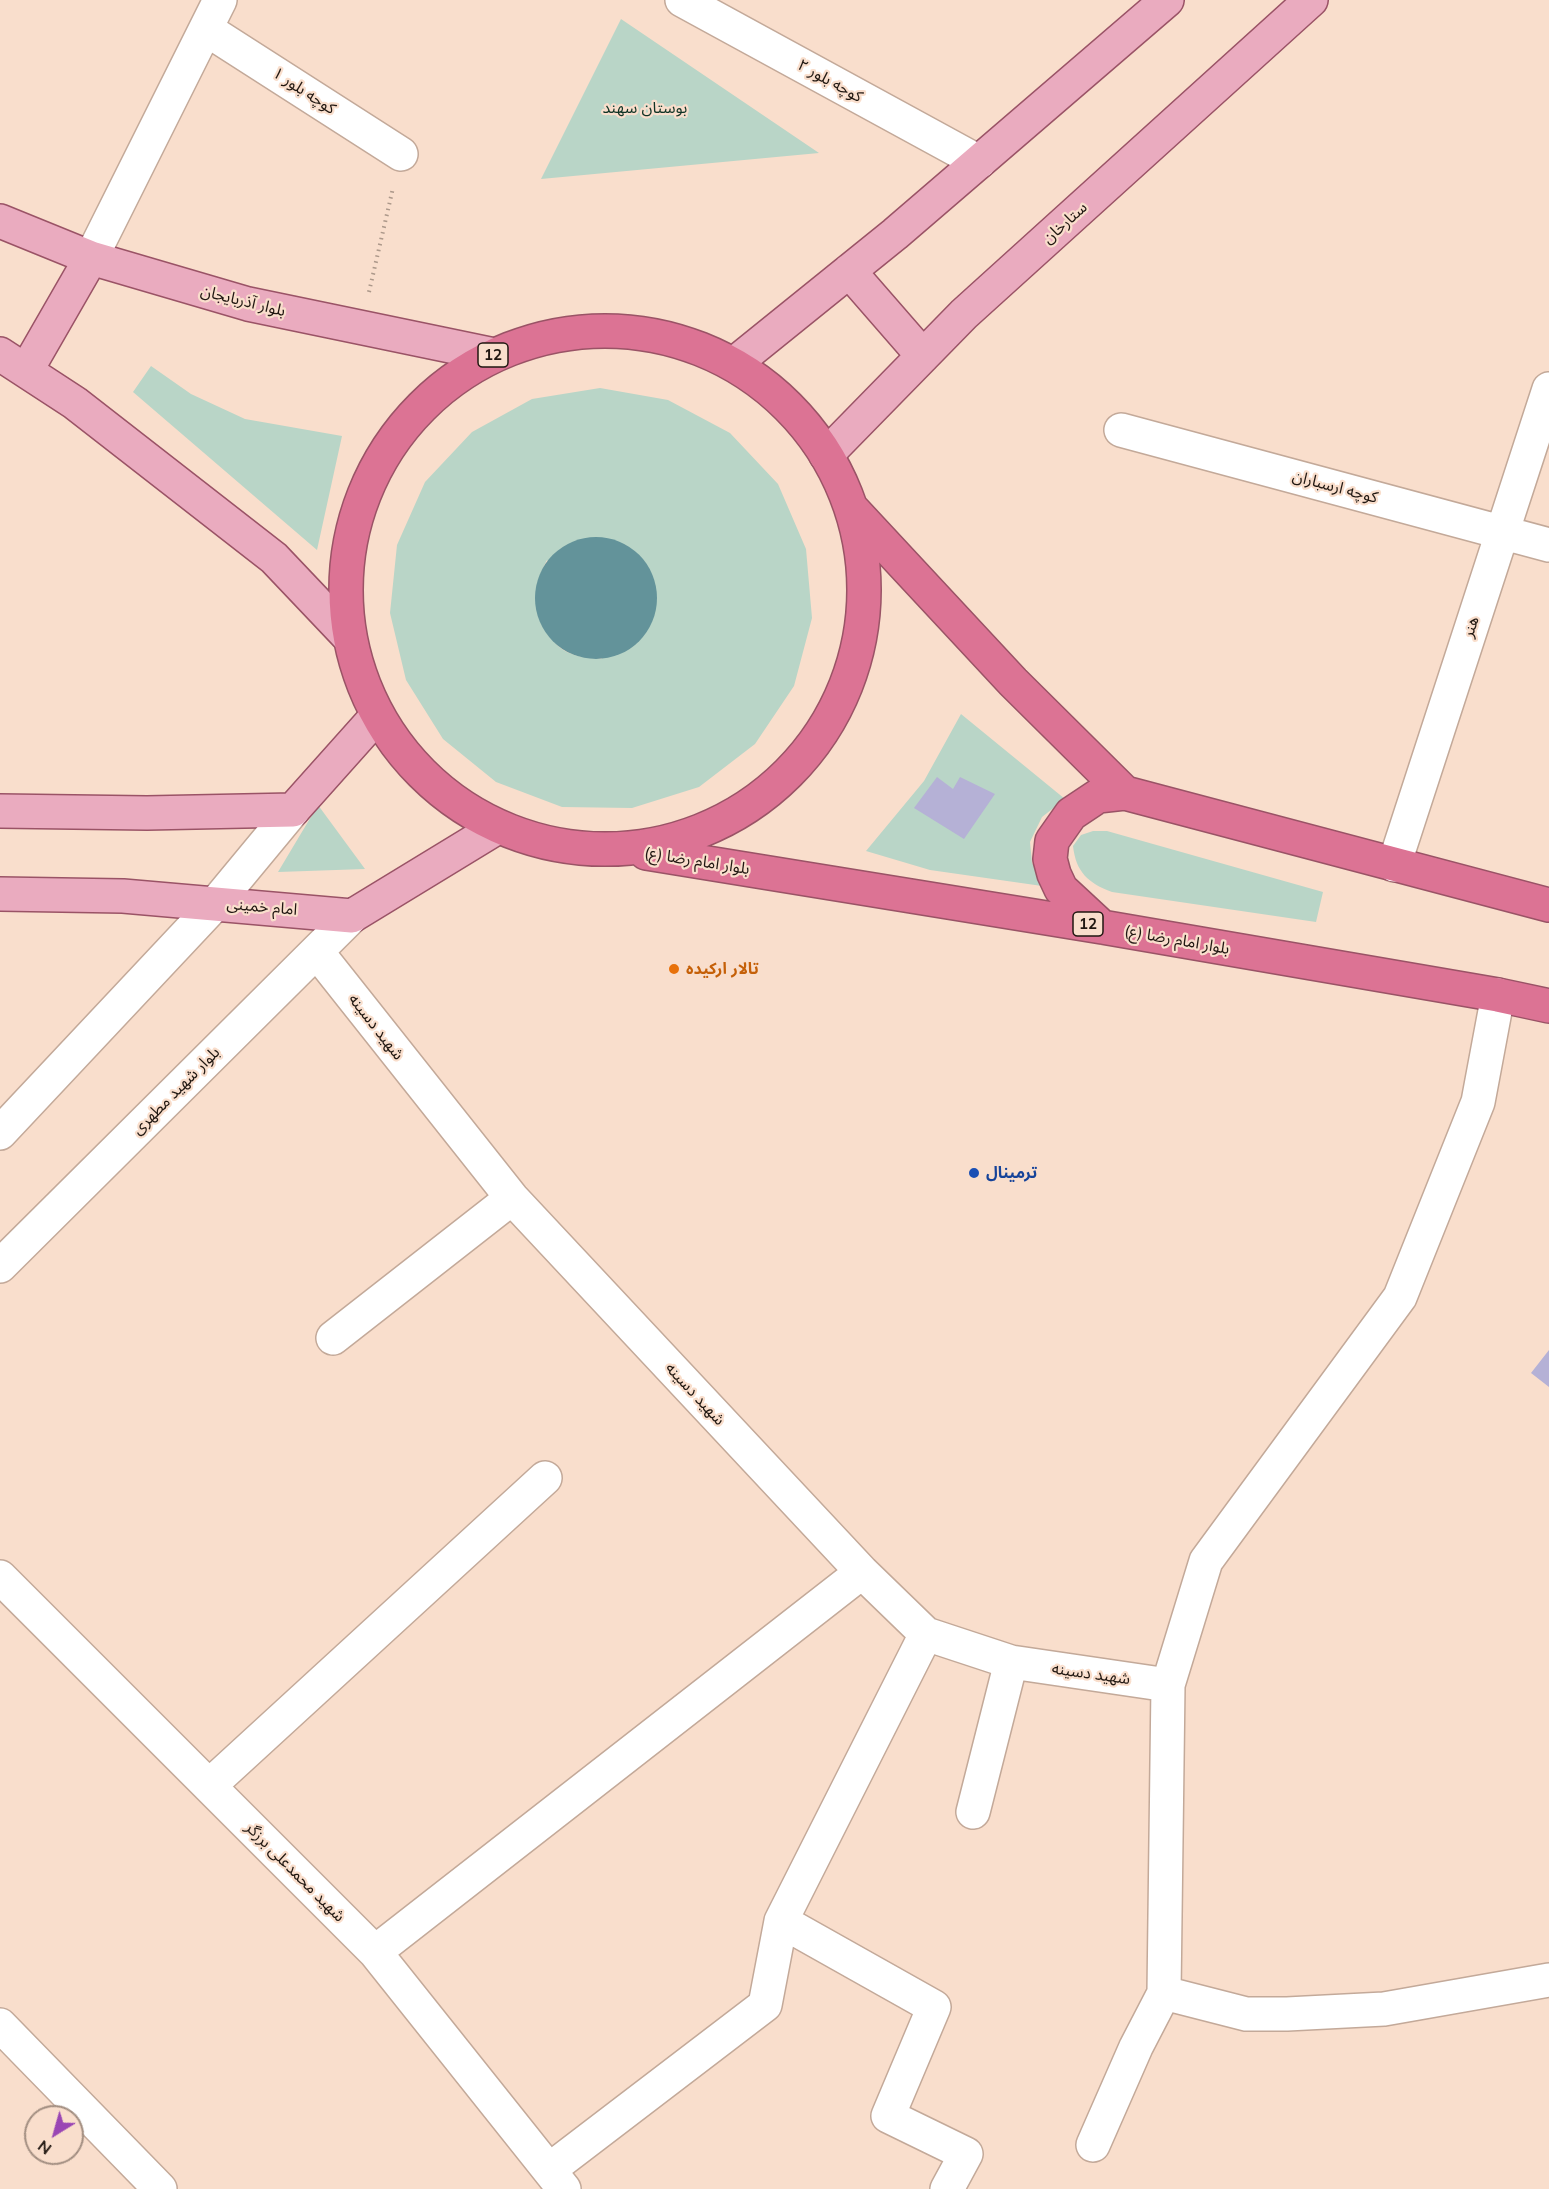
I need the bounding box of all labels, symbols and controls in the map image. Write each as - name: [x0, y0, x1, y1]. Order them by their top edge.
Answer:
- street label: کوچه بلور ۲: [794, 55, 866, 107]
- street label: کوچه بلور ۱: [269, 64, 339, 118]
- park label: بوستان سهند: [603, 98, 687, 118]
- street label: ستارخان: [1039, 198, 1091, 248]
- street label: بلوار آذربایجان: [199, 281, 287, 321]
- road number: 12: [478, 343, 508, 367]
- street label: کوچه ارسباران: [1290, 466, 1380, 508]
- street label: هنر: [1459, 614, 1483, 640]
- street label: بلوار امام رضا (ع): [643, 843, 751, 879]
- street label: امام خمینی: [226, 894, 298, 920]
- road number: 12: [1073, 912, 1103, 936]
- street label: بلوار امام رضا (ع): [1123, 921, 1231, 959]
- place label: تالار ارکیده: [686, 959, 759, 979]
- marker: تالار ارکیده: [667, 962, 681, 976]
- street label: شهید دسینه: [344, 990, 408, 1064]
- street label: بلوار شهید مطهری: [128, 1043, 224, 1139]
- place label: ترمینال: [986, 1163, 1037, 1183]
- marker: ترمینال: [967, 1166, 981, 1180]
- street label: شهید دسینه: [661, 1359, 729, 1429]
- street label: شهید دسینه: [1051, 1659, 1131, 1689]
- street label: شهید محمدعلی برزگر: [241, 1818, 349, 1926]
- north arrow: [24, 2105, 84, 2165]
- text: N: [34, 2136, 55, 2159]

